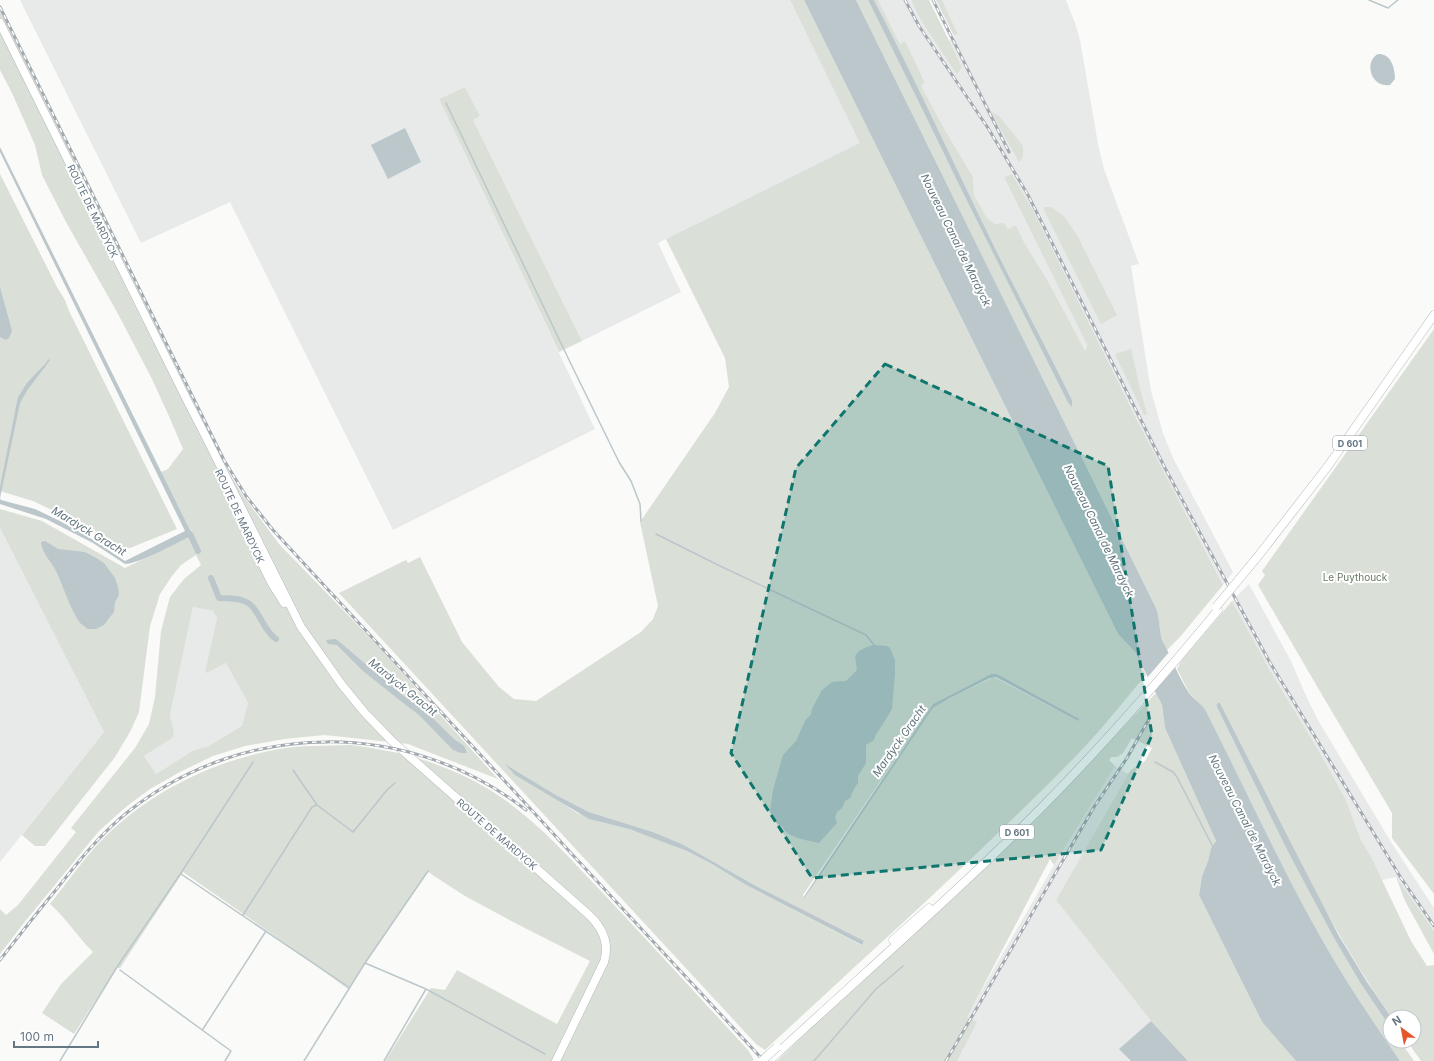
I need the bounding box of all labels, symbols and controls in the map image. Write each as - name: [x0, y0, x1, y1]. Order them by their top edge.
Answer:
- street label: ROUTE DE MARDYCK: [65, 162, 121, 260]
- water label: Nouveau Canal de Mardyck: [918, 171, 995, 309]
- road number: D 601: [1333, 436, 1367, 450]
- water label: Nouveau Canal de Mardyck: [1061, 462, 1138, 600]
- street label: ROUTE DE MARDYCK: [213, 467, 267, 565]
- water label: Mardyck Gracht: [49, 503, 129, 559]
- park label: Le Puythouck: [1323, 571, 1388, 583]
- water label: Mardyck Gracht: [366, 655, 440, 719]
- water label: Mardyck Gracht: [869, 702, 929, 779]
- water label: Nouveau Canal de Mardyck: [1206, 752, 1285, 889]
- street label: ROUTE DE MARDYCK: [454, 796, 540, 872]
- road number: D 601: [1000, 825, 1034, 839]
- north arrow: [1382, 1009, 1422, 1049]
- text: N: [1389, 1012, 1404, 1029]
- scale bar: [14, 1023, 98, 1049]
- text: 100 m: [20, 1029, 54, 1044]

